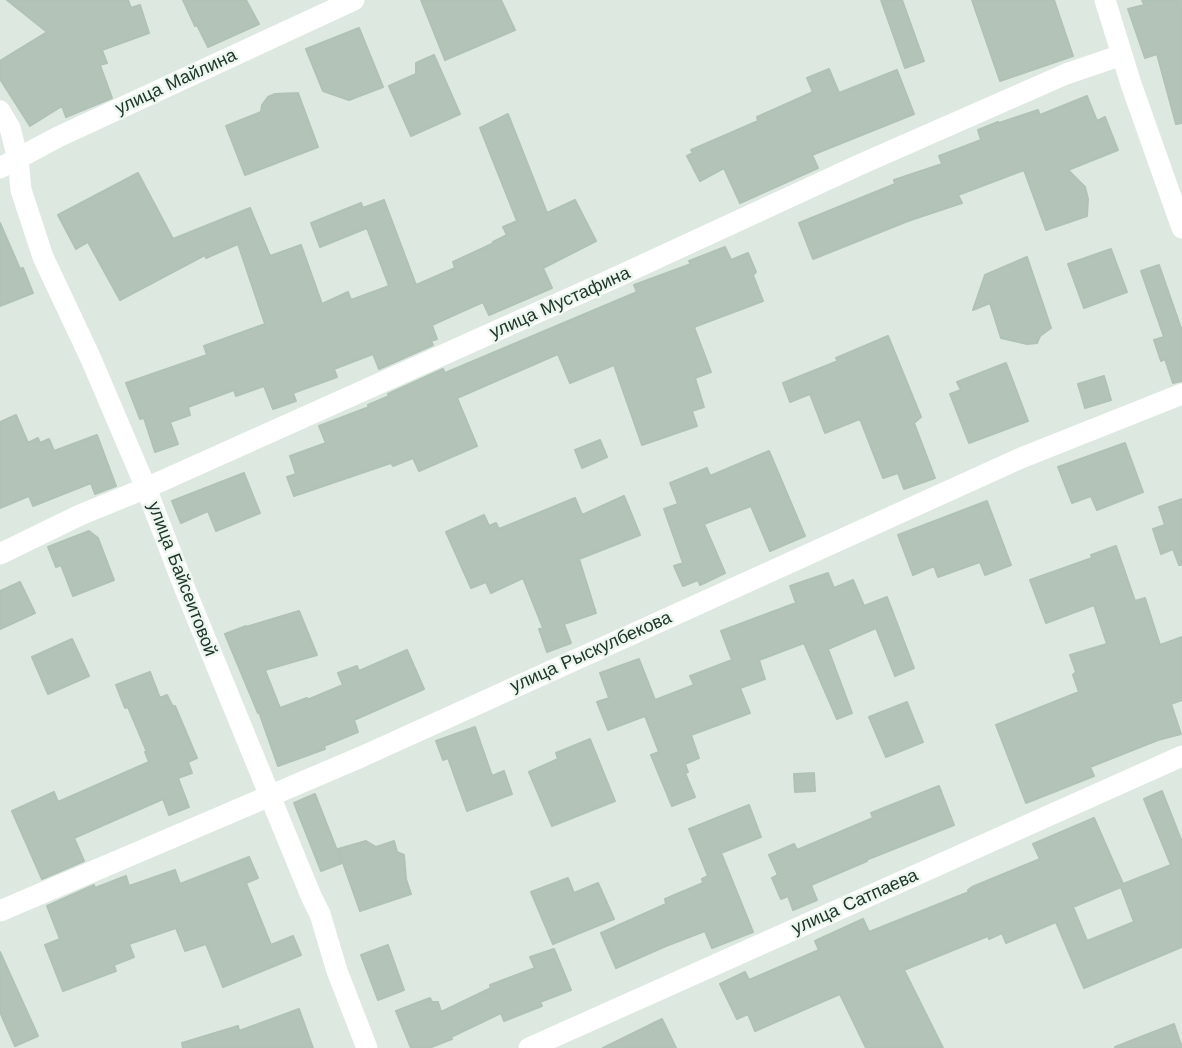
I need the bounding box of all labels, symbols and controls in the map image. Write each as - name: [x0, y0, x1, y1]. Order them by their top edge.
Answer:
- street label: улица Майлина: [112, 44, 240, 120]
- street label: улица Мустафина: [486, 262, 634, 344]
- street label: улица Байсеитовой: [143, 499, 221, 659]
- street label: улица Рыскулбекова: [507, 607, 675, 697]
- street label: улица Сатпаева: [789, 865, 921, 939]

